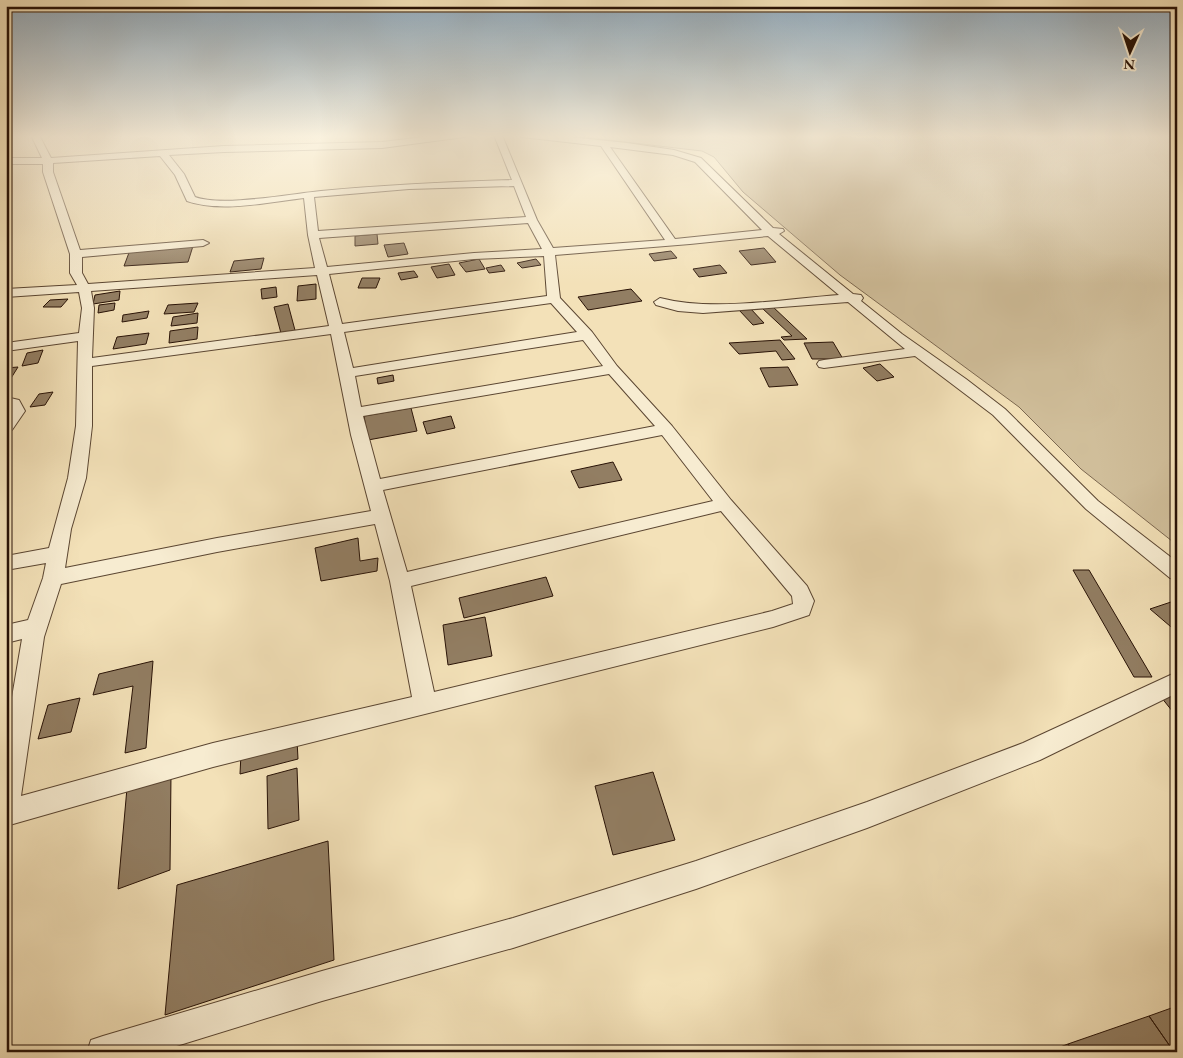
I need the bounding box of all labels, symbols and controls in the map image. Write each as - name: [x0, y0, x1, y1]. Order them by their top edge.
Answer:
- north arrow: [1106, 28, 1156, 78]
- text: N: [1123, 56, 1135, 74]

